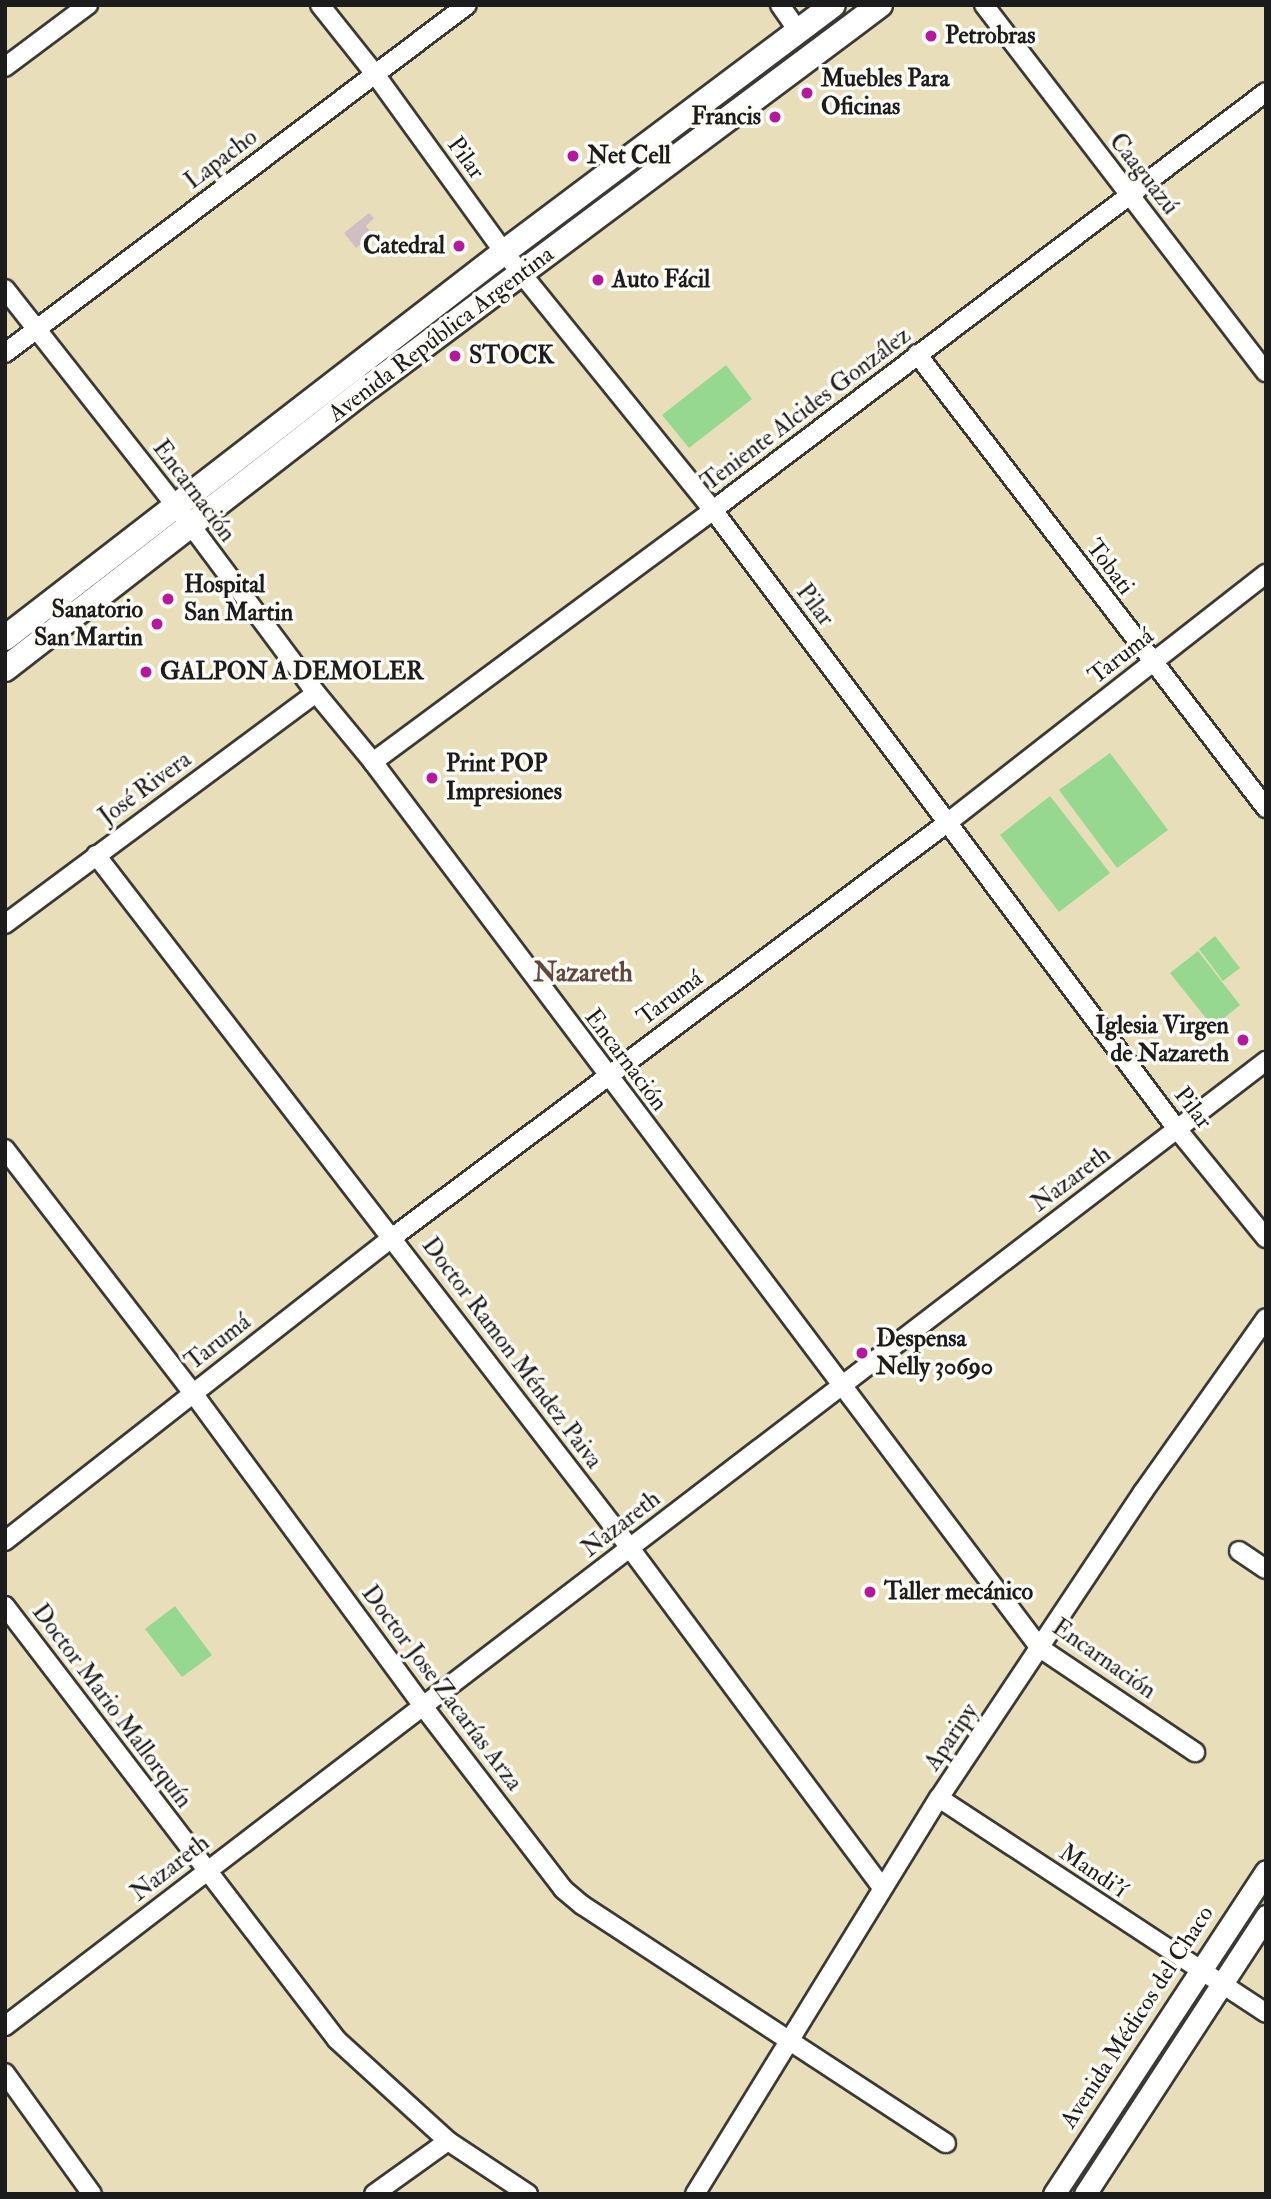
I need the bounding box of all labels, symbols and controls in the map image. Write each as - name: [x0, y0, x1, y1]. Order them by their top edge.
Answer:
- place label: Petrobras: [945, 22, 1035, 50]
- marker: Petrobras: [923, 28, 939, 44]
- place label: Muebles Para Oficinas: [821, 65, 949, 121]
- marker: Muebles Para Oficinas: [799, 85, 815, 101]
- place label: Francis: [691, 103, 761, 131]
- marker: Francis: [767, 109, 783, 125]
- street label: Lapacho: [179, 123, 263, 195]
- street label: Caaguazú: [1103, 127, 1185, 221]
- street label: Pilar: [441, 131, 491, 185]
- place label: Net Cell: [587, 142, 671, 170]
- marker: Net Cell: [565, 148, 581, 164]
- place label: Catedral: [363, 232, 445, 260]
- marker: Catedral: [451, 238, 467, 254]
- street label: Avenida República Argentina: [323, 240, 559, 428]
- place label: Auto Fácil: [612, 266, 710, 294]
- marker: Auto Fácil: [590, 272, 606, 288]
- street label: Teniente Alcides González: [696, 321, 916, 497]
- place label: STOCK: [469, 342, 554, 370]
- marker: STOCK: [447, 348, 463, 364]
- street label: Encarnación: [146, 434, 242, 548]
- street label: Tobati: [1080, 534, 1140, 600]
- place label: Hospital San Martin: [184, 571, 293, 627]
- street label: Pilar: [790, 578, 840, 632]
- marker: Hospital San Martin: [158, 589, 178, 609]
- place label: Sanatorio San Martin: [34, 596, 143, 652]
- marker: Sanatorio San Martin: [149, 616, 165, 632]
- street label: Tarumá: [1083, 622, 1159, 690]
- place label: GALPON A DEMOLER: [160, 658, 424, 686]
- marker: GALPON A DEMOLER: [138, 664, 154, 680]
- street label: José Rivera: [93, 745, 197, 831]
- place label: Print POP Impresiones: [446, 750, 562, 806]
- marker: Print POP Impresiones: [424, 770, 440, 786]
- district label: Nazareth: [533, 958, 633, 990]
- street label: Tarumá: [631, 964, 709, 1032]
- street label: Encarnación: [578, 1003, 674, 1117]
- place label: Iglesia Virgen de Nazareth: [1096, 1012, 1229, 1068]
- marker: Iglesia Virgen de Nazareth: [1235, 1032, 1251, 1048]
- street label: Pilar: [1168, 1081, 1218, 1135]
- street label: Nazareth: [1026, 1140, 1116, 1218]
- street label: Doctor Ramon Méndez Paiva: [416, 1232, 608, 1474]
- street label: Tarumá: [180, 1308, 256, 1376]
- place label: Despensa Nelly 30690: [876, 1325, 993, 1381]
- marker: Despensa Nelly 30690: [854, 1345, 870, 1361]
- street label: Nazareth: [576, 1484, 666, 1564]
- place label: Taller mecánico: [884, 1578, 1033, 1606]
- street label: Doctor Jose Zacarías Arza: [355, 1580, 529, 1796]
- marker: Taller mecánico: [862, 1584, 878, 1600]
- street label: Doctor Mario Mallorquín: [26, 1598, 198, 1814]
- street label: Encarnación: [1047, 1613, 1161, 1705]
- street label: Aparipy: [918, 1698, 984, 1776]
- street label: Nazareth: [125, 1828, 215, 1908]
- street label: Mandi'í: [1054, 1838, 1132, 1904]
- street label: Avenida Médicos del Chaco: [1054, 1900, 1220, 2134]

